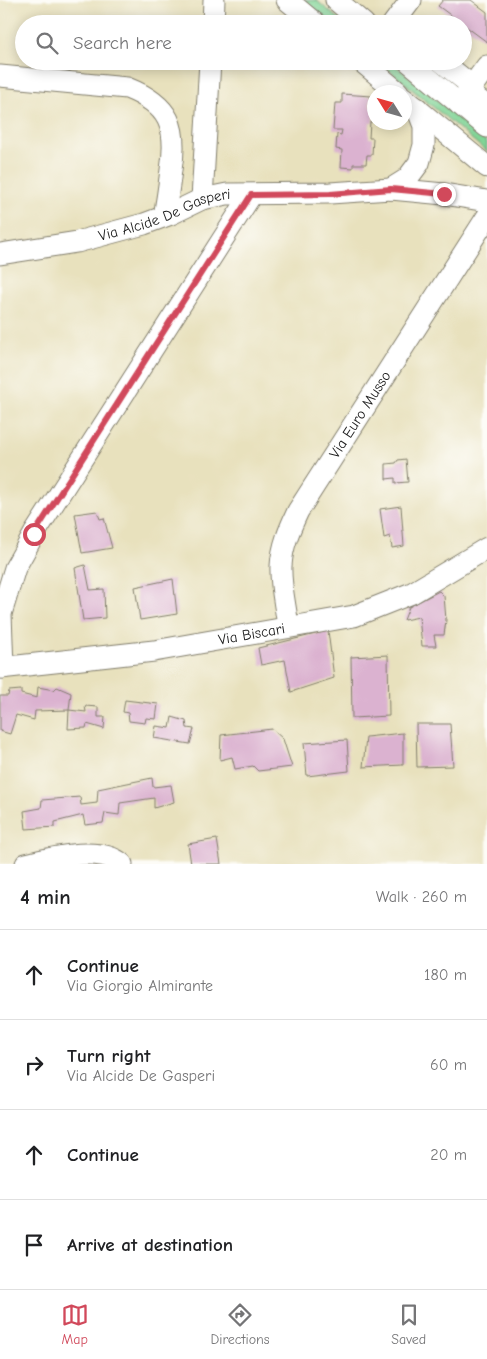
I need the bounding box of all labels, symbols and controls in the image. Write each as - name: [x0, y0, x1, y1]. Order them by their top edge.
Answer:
- search box: [15, 15, 472, 70]
- icon: search: [33, 29, 61, 57]
- text: Search here: [73, 32, 172, 54]
- north arrow: [367, 85, 412, 130]
- route end: [433, 183, 456, 206]
- street label: Via Alcide De Gasperi: [96, 185, 231, 245]
- street label: Via Euro Musso: [325, 368, 395, 462]
- route start: [23, 523, 46, 546]
- street label: Via Biscari: [217, 619, 286, 649]
- text: 4 min: [20, 885, 71, 909]
- text: Walk · 260 m: [376, 888, 467, 906]
- text: Continue: [67, 955, 139, 977]
- icon: ahead: [20, 961, 48, 989]
- text: 180 m: [424, 966, 467, 984]
- text: Via Giorgio Almirante: [67, 977, 213, 995]
- text: Turn right: [67, 1045, 151, 1067]
- icon: right: [20, 1051, 48, 1079]
- text: 60 m: [430, 1056, 467, 1074]
- text: Via Alcide De Gasperi: [67, 1067, 215, 1085]
- icon: ahead: [20, 1141, 48, 1169]
- text: Continue: [67, 1144, 139, 1166]
- text: 20 m: [430, 1146, 467, 1164]
- icon: arrive: [20, 1231, 48, 1259]
- text: Arrive at destination: [67, 1234, 233, 1256]
- tab: Map: [61, 1301, 89, 1348]
- tab: Directions: [210, 1301, 270, 1348]
- tab: Saved: [391, 1301, 426, 1348]

